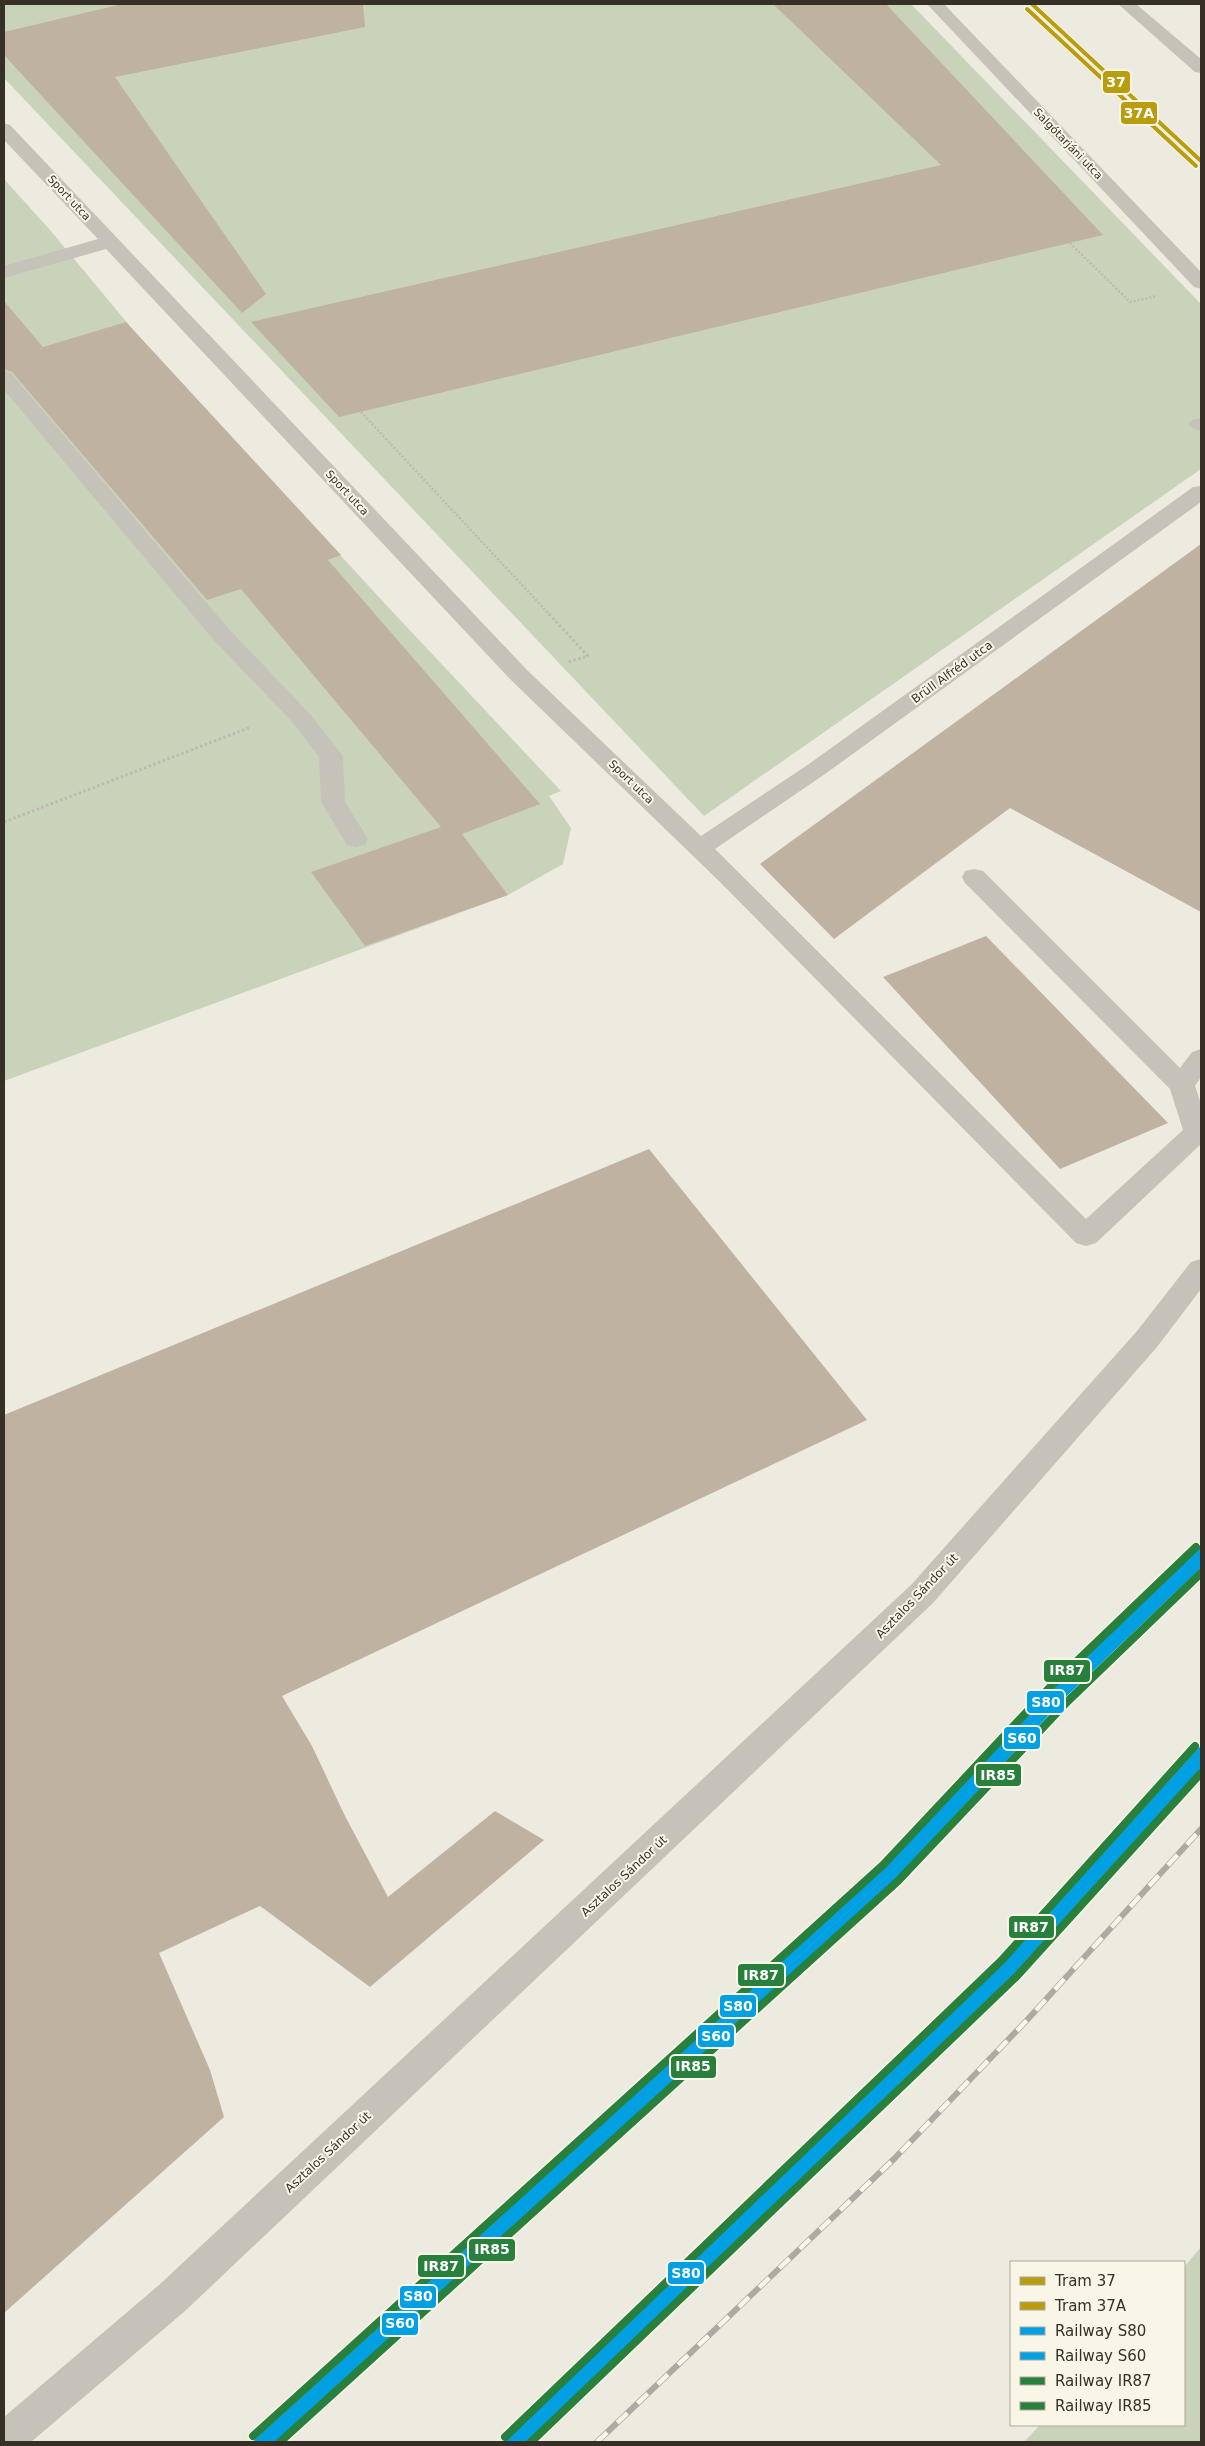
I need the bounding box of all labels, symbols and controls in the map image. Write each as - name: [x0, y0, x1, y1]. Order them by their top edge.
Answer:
- line badge: 37: [1102, 70, 1131, 94]
- text: 37: [1106, 74, 1126, 90]
- line badge: 37A: [1120, 101, 1158, 125]
- text: 37A: [1124, 105, 1154, 121]
- street label: Salgótarjáni utca: [1031, 106, 1105, 182]
- street label: Sport utca: [45, 173, 93, 223]
- street label: Sport utca: [323, 468, 371, 518]
- street label: Brüll Alfréd utca: [909, 638, 995, 706]
- street label: Sport utca: [606, 757, 656, 807]
- street label: Asztalos Sándor út: [873, 1551, 961, 1641]
- line badge: IR87: [1043, 1659, 1091, 1683]
- text: IR87: [1049, 1662, 1085, 1678]
- line badge: S80: [1026, 1690, 1065, 1714]
- text: S80: [1031, 1694, 1061, 1710]
- line badge: S60: [1003, 1726, 1041, 1750]
- text: S60: [1007, 1730, 1037, 1746]
- line badge: IR85: [975, 1763, 1022, 1787]
- text: IR85: [980, 1767, 1016, 1783]
- street label: Asztalos Sándor út: [578, 1832, 670, 1919]
- line badge: IR87: [1008, 1915, 1055, 1939]
- text: IR87: [1013, 1919, 1049, 1935]
- line badge: IR87: [737, 1963, 785, 1987]
- text: IR87: [743, 1967, 779, 1983]
- line badge: S80: [719, 1994, 757, 2018]
- text: S80: [723, 1998, 753, 2014]
- line badge: S60: [697, 2024, 735, 2048]
- text: S60: [701, 2028, 731, 2044]
- line badge: IR85: [670, 2055, 717, 2079]
- text: IR85: [675, 2058, 711, 2074]
- street label: Asztalos Sándor út: [282, 2108, 374, 2195]
- line badge: IR85: [468, 2238, 516, 2262]
- text: IR85: [474, 2241, 510, 2257]
- line badge: IR87: [417, 2254, 465, 2278]
- text: IR87: [423, 2258, 459, 2274]
- line badge: S80: [667, 2261, 705, 2285]
- legend: [1010, 2261, 1185, 2426]
- text: S80: [671, 2265, 701, 2281]
- text: Tram 37: [1054, 2272, 1116, 2290]
- line badge: S80: [399, 2285, 437, 2309]
- text: S80: [403, 2288, 433, 2304]
- text: Tram 37A: [1054, 2297, 1127, 2315]
- line badge: S60: [381, 2312, 419, 2336]
- text: S60: [385, 2315, 415, 2331]
- text: Railway S80: [1055, 2322, 1146, 2340]
- text: Railway S60: [1055, 2347, 1146, 2365]
- text: Railway IR87: [1055, 2372, 1152, 2390]
- text: Railway IR85: [1055, 2397, 1152, 2415]

